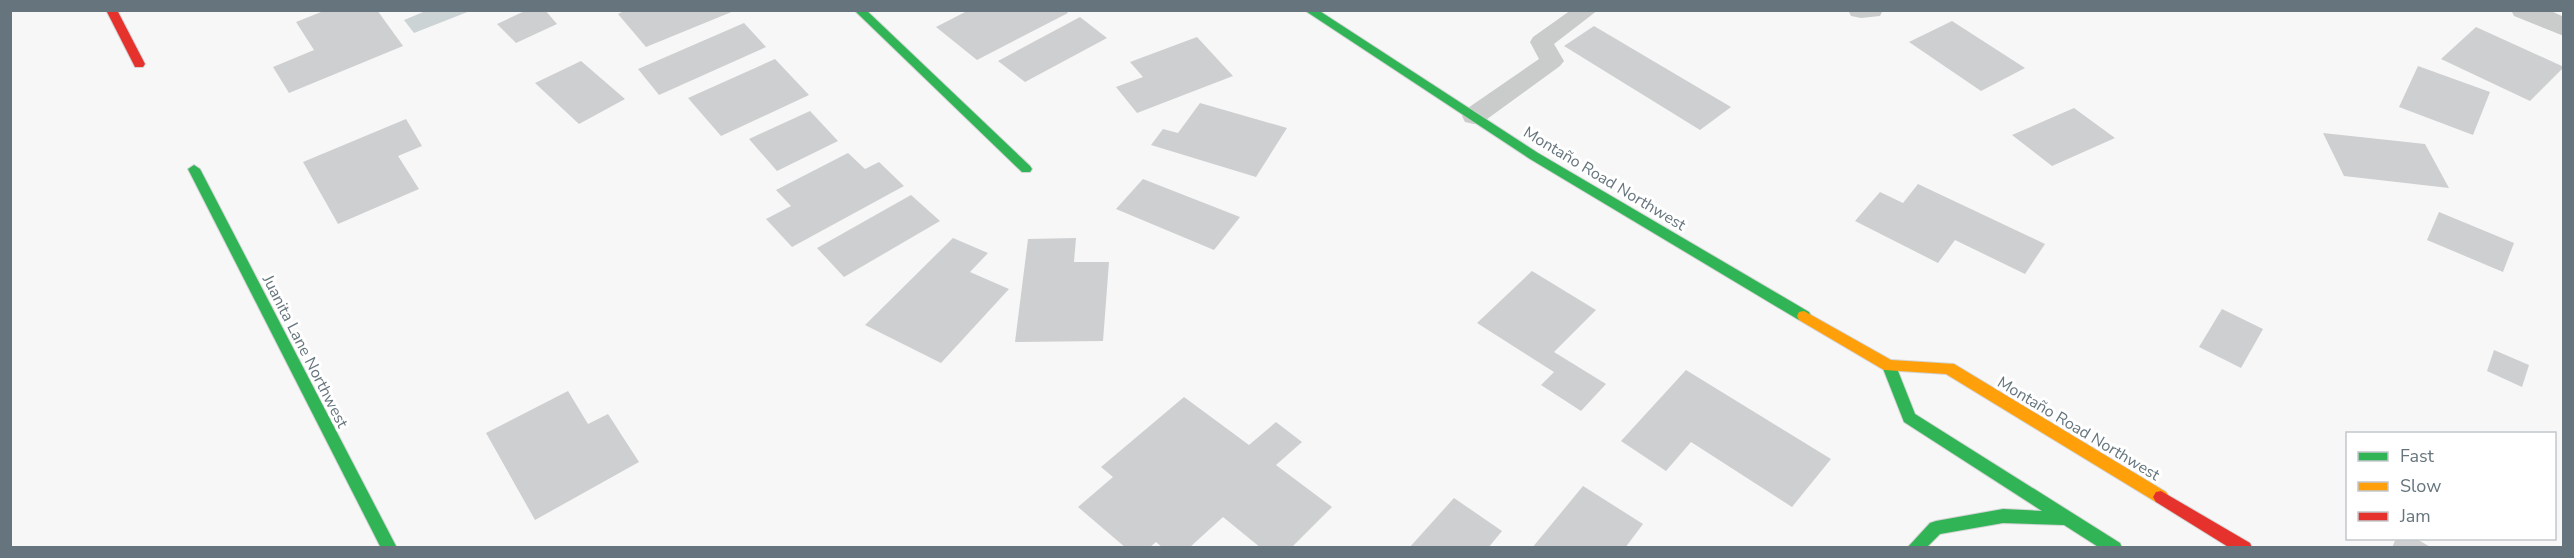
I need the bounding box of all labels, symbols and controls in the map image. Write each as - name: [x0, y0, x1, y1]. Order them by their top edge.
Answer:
- street label: Montaño Road Northwest: [1519, 122, 1690, 236]
- street label: Juanita Lane Northwest: [256, 270, 353, 432]
- street label: Montaño Road Northwest: [1993, 372, 2164, 486]
- legend: [2346, 432, 2556, 540]
- text: Fast: [2400, 444, 2435, 468]
- text: Slow: [2400, 474, 2441, 498]
- text: Jam: [2399, 504, 2431, 528]

